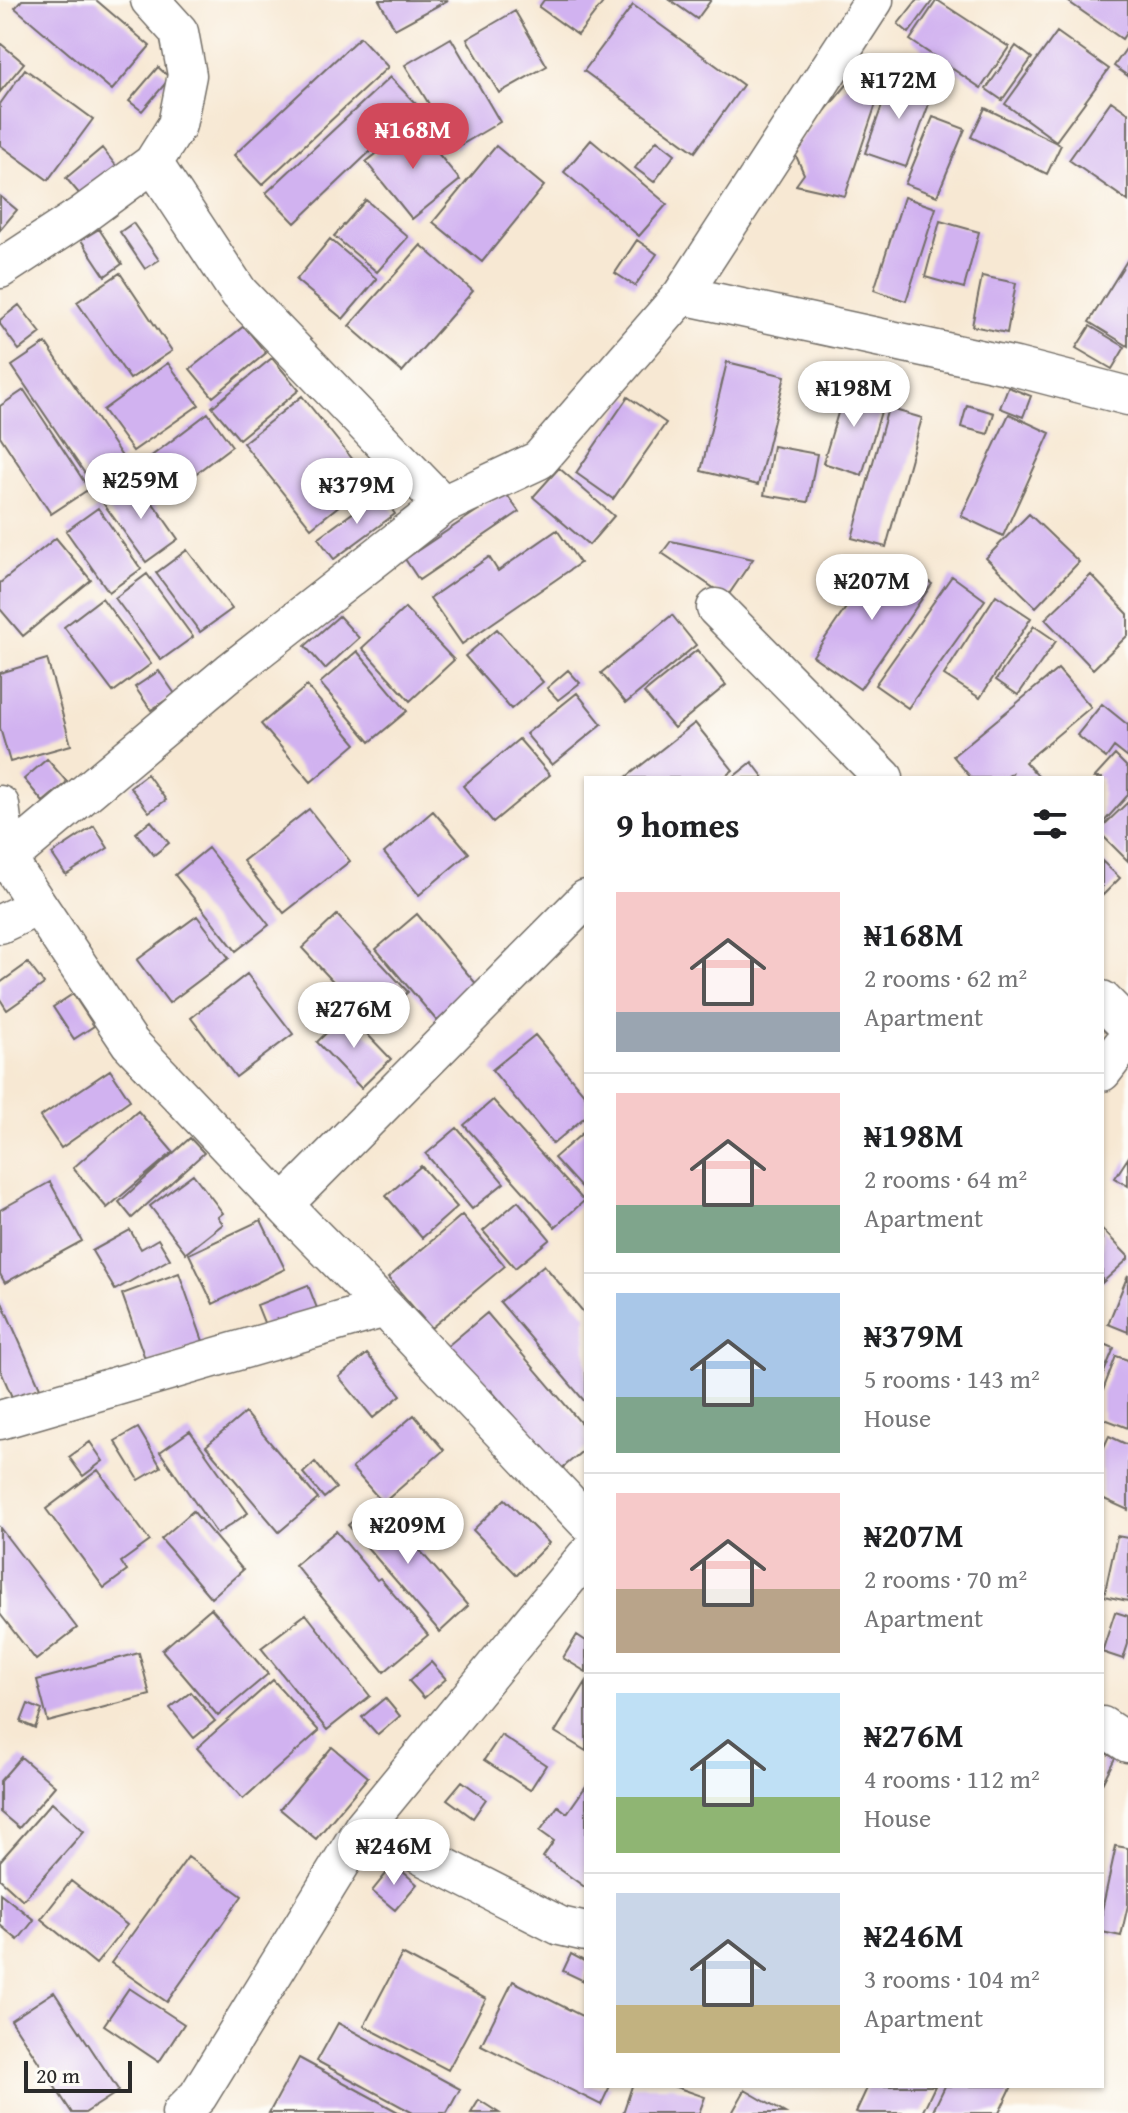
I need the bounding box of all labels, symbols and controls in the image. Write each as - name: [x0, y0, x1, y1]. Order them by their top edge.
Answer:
- pin: ₦172M: [843, 53, 955, 121]
- text: ₦172M: [861, 59, 937, 98]
- pin: ₦168M: [357, 103, 469, 171]
- text: ₦168M: [375, 109, 451, 148]
- pin: ₦198M: [798, 361, 910, 429]
- text: ₦198M: [816, 367, 892, 406]
- pin: ₦259M: [85, 453, 197, 521]
- pin: ₦379M: [301, 458, 413, 526]
- text: ₦259M: [103, 459, 179, 498]
- text: ₦379M: [319, 464, 395, 503]
- pin: ₦207M: [816, 554, 928, 622]
- text: ₦207M: [834, 560, 910, 599]
- text: 9 homes: [616, 800, 740, 849]
- icon: filters: [1028, 802, 1072, 846]
- text: ₦168M: [864, 909, 964, 958]
- icon: home: [680, 924, 776, 1020]
- text: 2 rooms · 62 m²: [864, 958, 1027, 997]
- pin: ₦276M: [298, 982, 410, 1050]
- text: ₦276M: [316, 988, 392, 1027]
- text: Apartment: [864, 997, 983, 1036]
- text: ₦198M: [864, 1110, 964, 1159]
- icon: home: [680, 1125, 776, 1221]
- text: 2 rooms · 64 m²: [864, 1159, 1027, 1198]
- text: Apartment: [864, 1198, 983, 1237]
- text: ₦379M: [864, 1310, 964, 1359]
- icon: home: [680, 1325, 776, 1421]
- text: 5 rooms · 143 m²: [864, 1359, 1040, 1398]
- text: House: [864, 1398, 931, 1437]
- pin: ₦209M: [352, 1498, 464, 1566]
- text: ₦209M: [370, 1504, 446, 1543]
- text: ₦207M: [864, 1510, 964, 1559]
- icon: home: [680, 1525, 776, 1621]
- text: 2 rooms · 70 m²: [864, 1559, 1027, 1598]
- text: Apartment: [864, 1598, 983, 1637]
- text: ₦276M: [864, 1710, 964, 1759]
- icon: home: [680, 1725, 776, 1821]
- text: 4 rooms · 112 m²: [864, 1759, 1040, 1798]
- text: House: [864, 1798, 931, 1837]
- pin: ₦246M: [338, 1819, 450, 1887]
- text: ₦246M: [356, 1825, 432, 1864]
- text: ₦246M: [864, 1910, 964, 1959]
- icon: home: [680, 1925, 776, 2021]
- text: 3 rooms · 104 m²: [864, 1959, 1040, 1998]
- text: Apartment: [864, 1998, 983, 2037]
- scale bar: [24, 2057, 132, 2093]
- text: 20 m: [36, 2059, 80, 2091]

